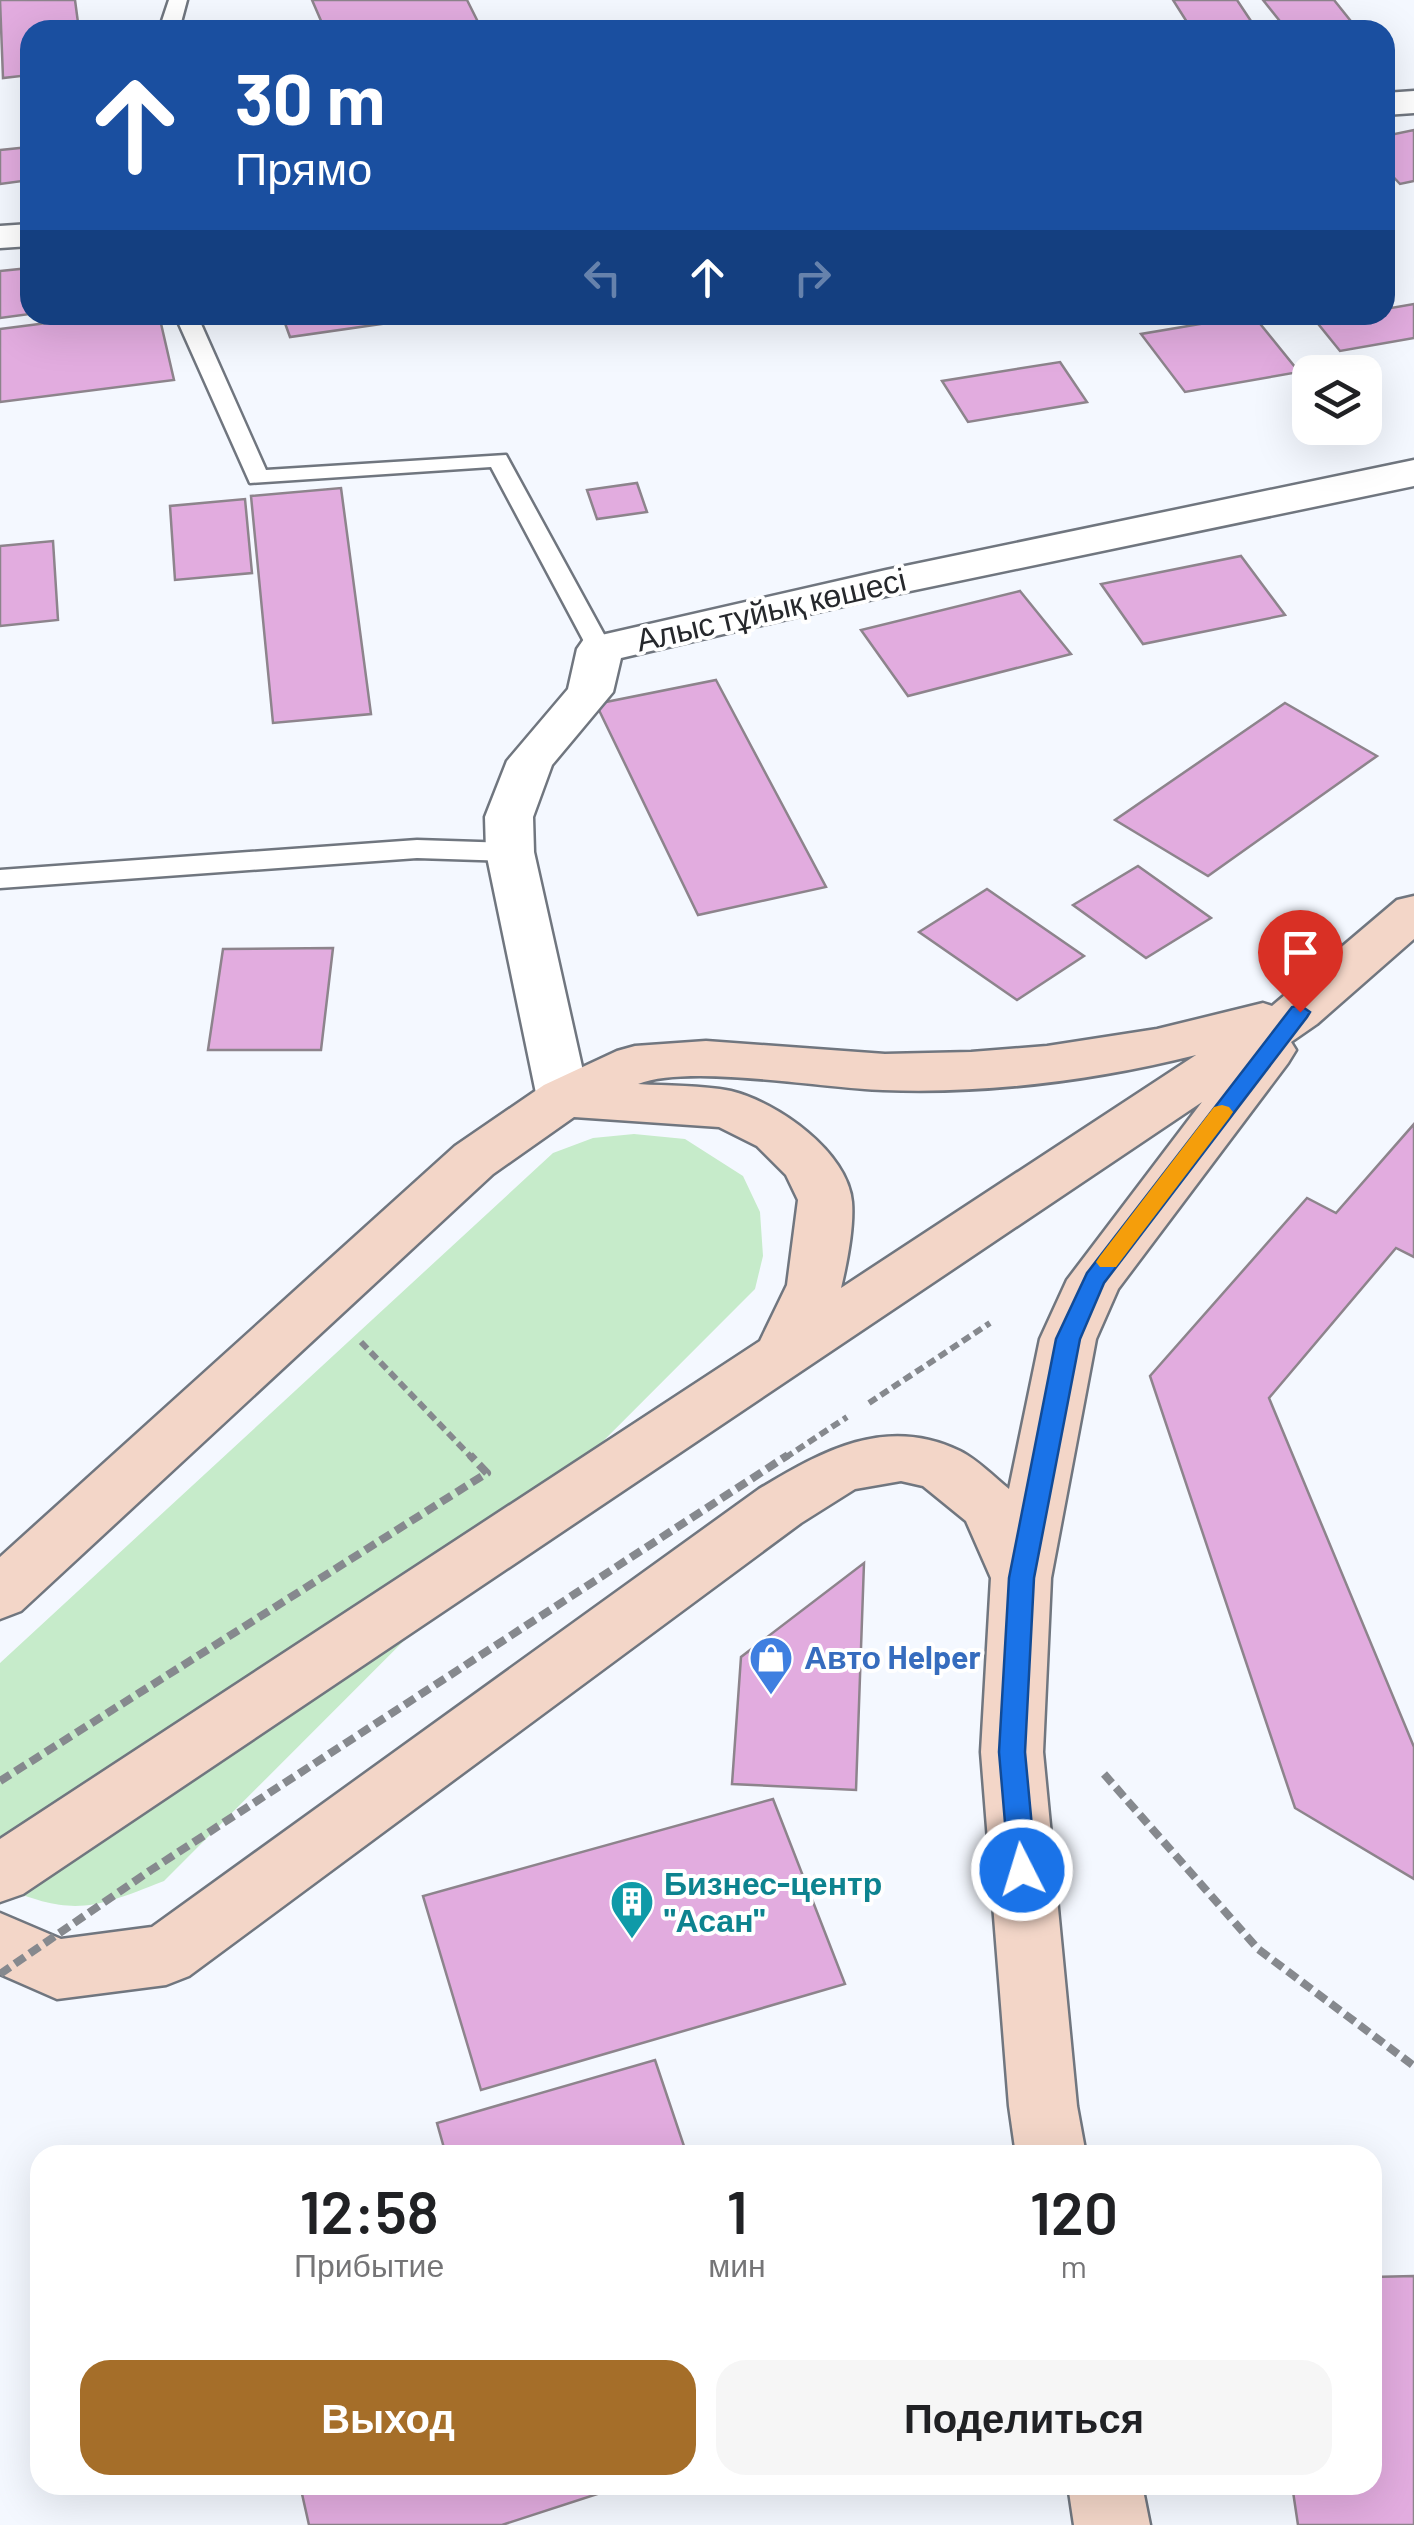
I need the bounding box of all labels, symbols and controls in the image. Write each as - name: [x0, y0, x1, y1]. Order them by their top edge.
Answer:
- text: 30 m: [235, 55, 385, 139]
- icon: ahead: [70, 60, 200, 190]
- text: Прямо: [235, 140, 372, 194]
- icon: left: [575, 250, 630, 305]
- icon: ahead: [680, 250, 735, 305]
- icon: right: [785, 250, 840, 305]
- map controls: [1292, 355, 1382, 445]
- button: layers: [1292, 355, 1382, 445]
- street label: Алыс тұйық көшесі: [632, 559, 909, 659]
- pin: [1258, 910, 1343, 1013]
- icon: arrive: [1273, 925, 1328, 980]
- shop icon: Авто Helper: [748, 1635, 794, 1696]
- place label: Авто Helper: [804, 1637, 981, 1675]
- position arrow: [970, 1818, 1074, 1922]
- place label: Бизнес-центр "Асан": [664, 1863, 882, 1938]
- building icon: Бизнес-центр "Асан": [609, 1879, 655, 1940]
- text: 12:58: [299, 2174, 439, 2246]
- text: 1: [726, 2174, 748, 2246]
- text: 120: [1030, 2175, 1118, 2247]
- text: Прибытие: [294, 2245, 444, 2283]
- text: мин: [708, 2245, 766, 2283]
- text: m: [1061, 2246, 1087, 2284]
- button: Выход: [80, 2360, 696, 2475]
- button: Поделиться: [716, 2360, 1332, 2475]

